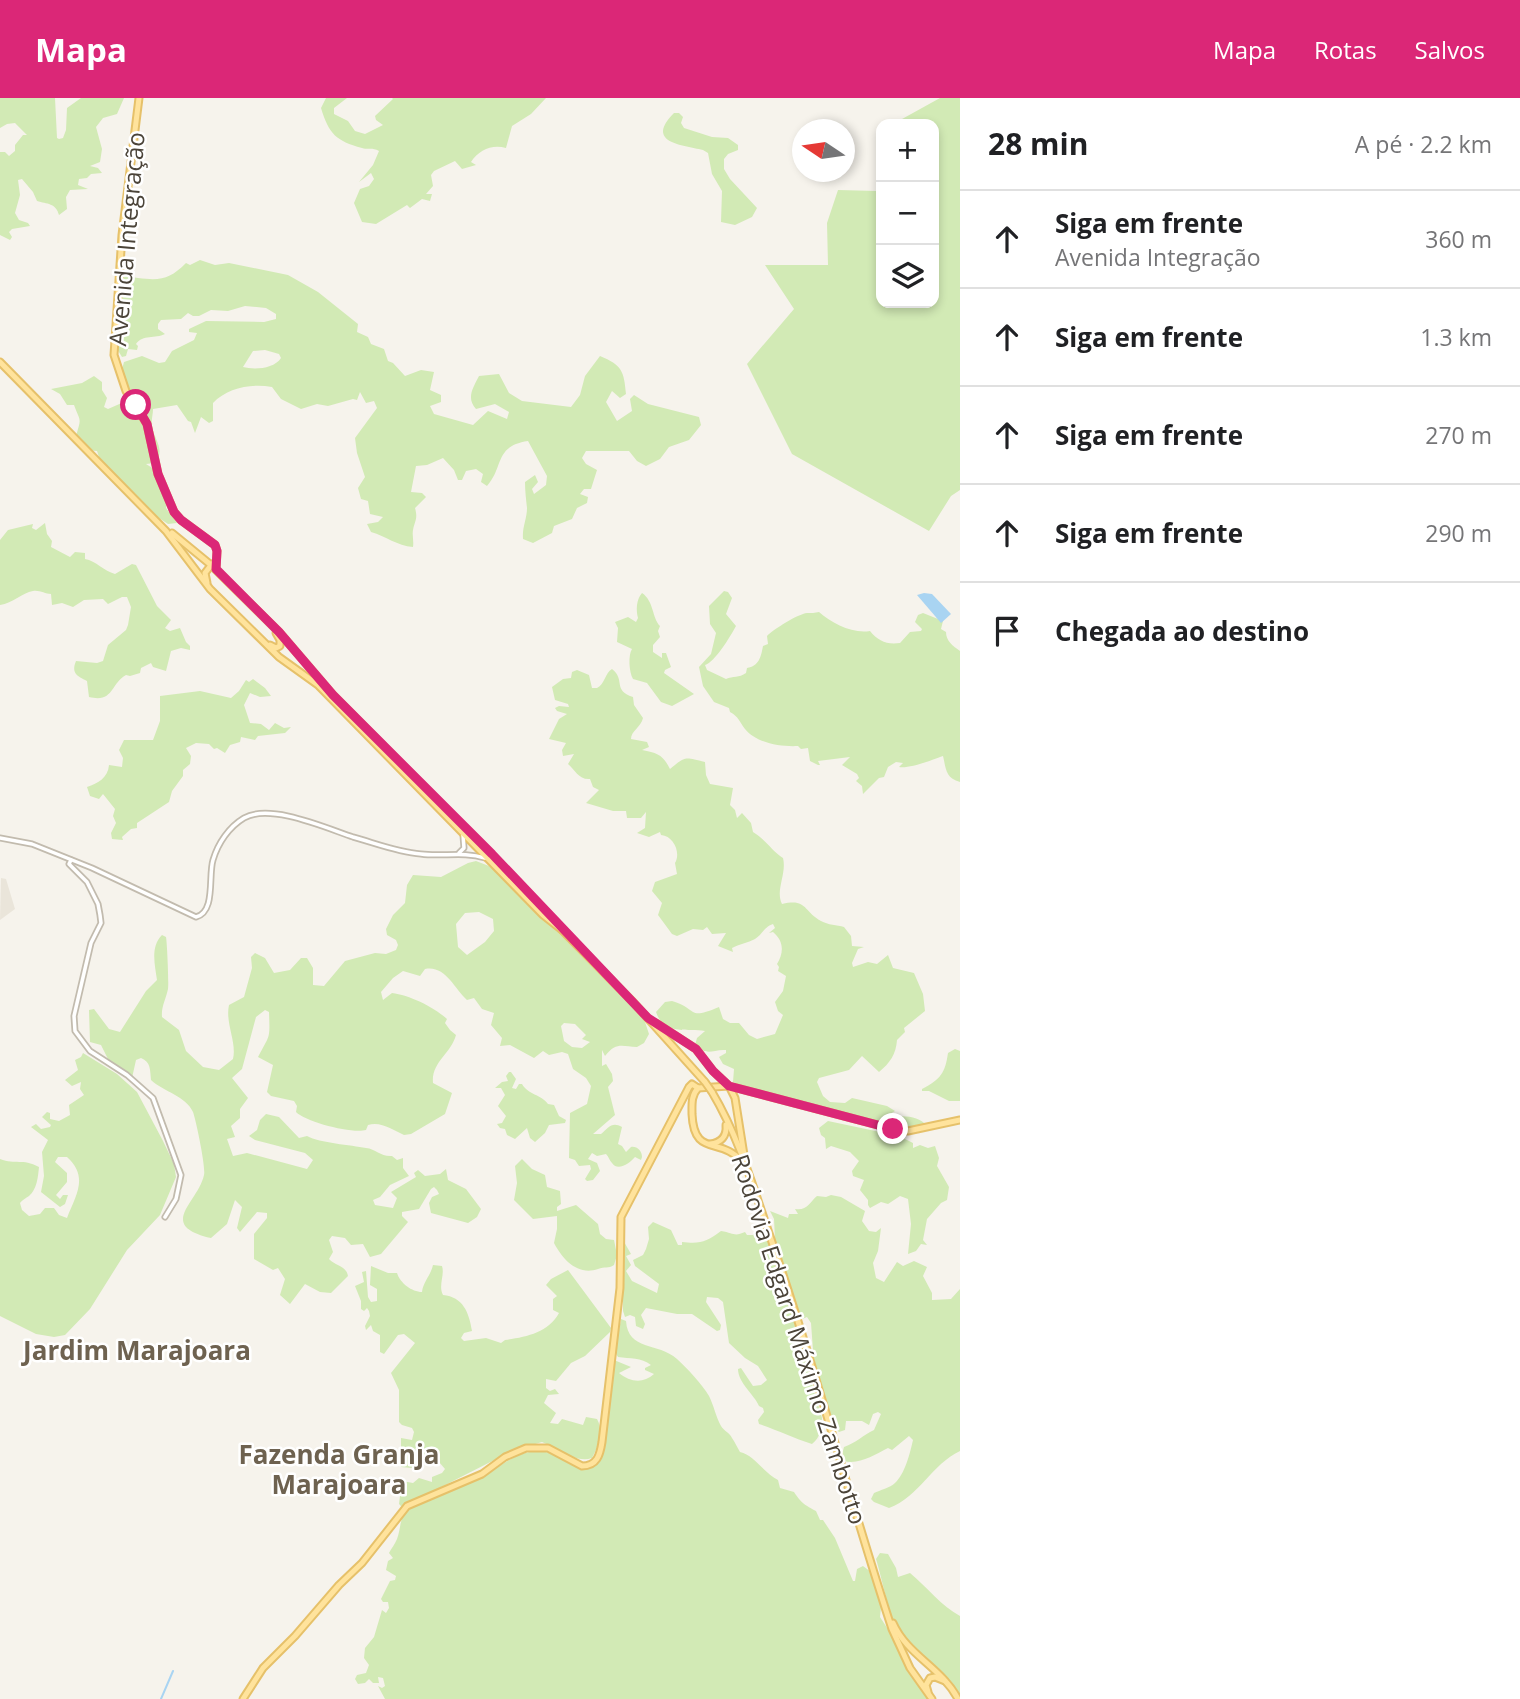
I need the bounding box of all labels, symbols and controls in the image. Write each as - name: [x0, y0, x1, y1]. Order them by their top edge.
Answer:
- text: Mapa: [35, 27, 127, 72]
- text: Mapa: [1213, 33, 1276, 66]
- text: Rotas: [1314, 33, 1377, 66]
- text: Salvos: [1415, 33, 1485, 66]
- north arrow: [792, 119, 855, 182]
- map controls: [876, 119, 939, 308]
- button: +: [876, 119, 939, 182]
- text: 28 min: [988, 123, 1088, 164]
- text: A pé · 2.2 km: [1355, 128, 1492, 160]
- street label: Avenida Integração: [100, 131, 152, 347]
- button: −: [876, 182, 939, 245]
- text: Siga em frente: [1055, 205, 1243, 241]
- icon: ahead: [988, 220, 1026, 258]
- text: 360 m: [1425, 223, 1492, 255]
- text: Avenida Integração: [1055, 241, 1261, 273]
- button: layers: [876, 245, 939, 308]
- icon: ahead: [988, 318, 1026, 356]
- text: Siga em frente: [1055, 319, 1243, 355]
- text: 1.3 km: [1420, 321, 1492, 353]
- route start: [120, 389, 151, 420]
- icon: ahead: [988, 416, 1026, 454]
- text: Siga em frente: [1055, 417, 1243, 453]
- text: 270 m: [1425, 419, 1492, 451]
- icon: ahead: [988, 514, 1026, 552]
- text: Siga em frente: [1055, 515, 1243, 551]
- text: 290 m: [1425, 517, 1492, 549]
- icon: arrive: [988, 612, 1026, 650]
- text: Chegada ao destino: [1055, 613, 1309, 649]
- route end: [877, 1113, 908, 1144]
- street label: Rodovia Edgard Máximo Zambotto: [724, 1150, 876, 1528]
- district label: Jardim Marajoara: [21, 1332, 251, 1368]
- district label: Fazenda Granja Marajoara: [238, 1436, 440, 1502]

